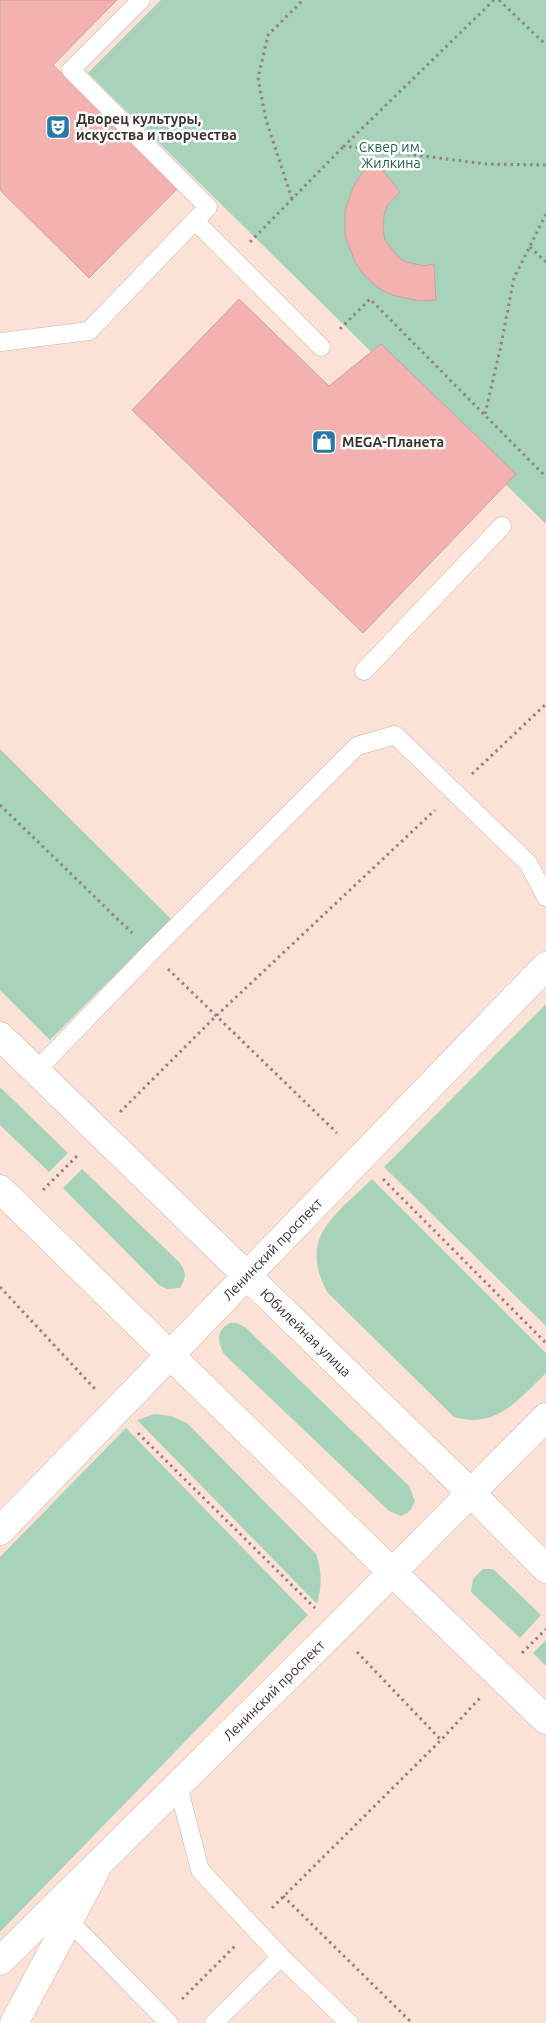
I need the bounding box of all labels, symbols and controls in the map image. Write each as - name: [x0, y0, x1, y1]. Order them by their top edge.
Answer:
- place label: Дворец культуры, искусства и творчества: [76, 111, 237, 143]
- theatre icon: Дворец культуры, искусства и творчества: [45, 114, 71, 140]
- park label: Сквер им. Жилкина: [359, 139, 423, 171]
- shop icon: MEGA-Планета: [311, 429, 337, 455]
- place label: MEGA-Планета: [342, 434, 444, 450]
- street label: Ленинский проспект: [219, 1195, 325, 1304]
- street label: Юбилейная улица: [257, 1285, 354, 1380]
- street label: Ленинский проспект: [220, 1637, 328, 1744]

